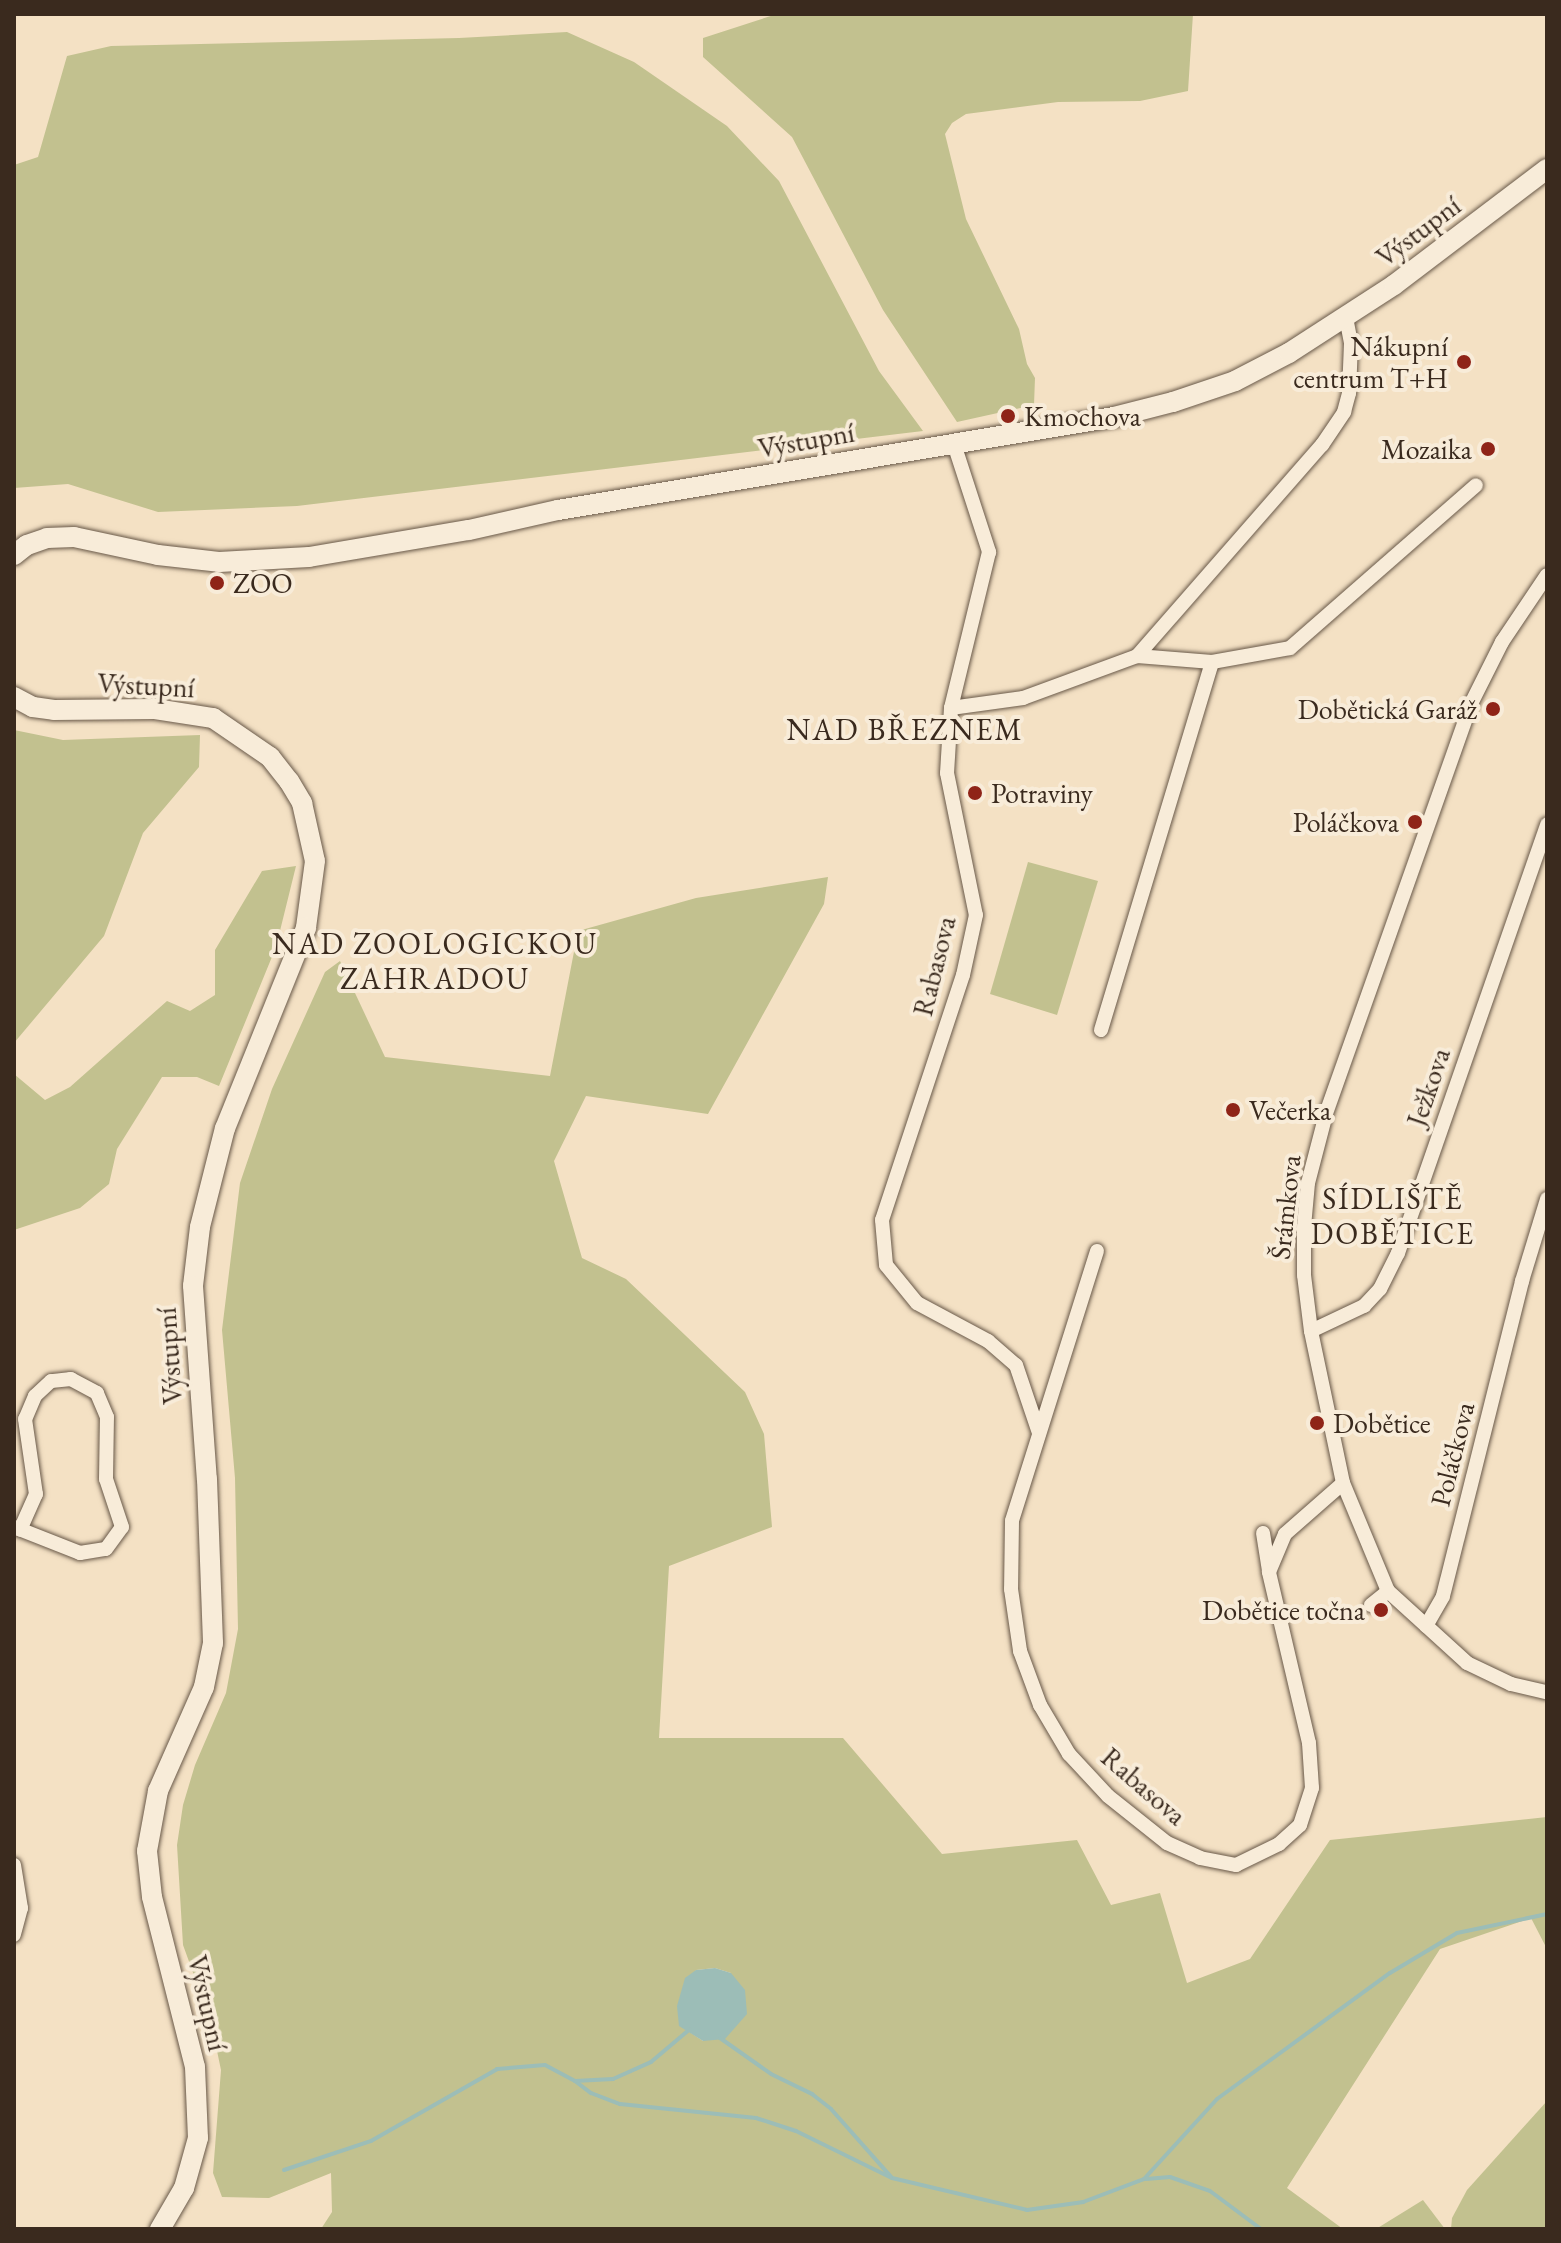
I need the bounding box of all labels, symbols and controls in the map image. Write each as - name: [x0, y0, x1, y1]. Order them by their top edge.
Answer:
- street label: Výstupní: [1369, 188, 1467, 274]
- place label: Nákupní centrum T+H: [1293, 329, 1448, 395]
- marker: Nákupní centrum T+H: [1455, 353, 1473, 371]
- place label: Kmochova: [1024, 399, 1141, 433]
- marker: Kmochova: [999, 407, 1017, 425]
- street label: Výstupní: [755, 415, 857, 465]
- place label: Mozaika: [1381, 432, 1472, 466]
- marker: Mozaika: [1479, 440, 1497, 458]
- place label: ZOO: [233, 566, 293, 600]
- marker: ZOO: [208, 574, 226, 592]
- street label: Výstupní: [97, 666, 195, 704]
- place label: Dobětická Garáž: [1298, 692, 1477, 726]
- marker: Dobětická Garáž: [1484, 700, 1502, 718]
- district label: NAD BŘEZNEM: [787, 712, 1023, 748]
- place label: Potraviny: [991, 776, 1093, 810]
- marker: Potraviny: [966, 784, 984, 802]
- place label: Poláčkova: [1293, 805, 1399, 839]
- marker: Poláčkova: [1406, 813, 1424, 831]
- street label: Rabasova: [905, 913, 963, 1019]
- district label: NAD ZOOLOGICKOU ZAHRADOU: [272, 926, 598, 996]
- street label: Ježkova: [1399, 1043, 1457, 1131]
- place label: Večerka: [1249, 1093, 1331, 1127]
- marker: Večerka: [1224, 1101, 1242, 1119]
- street label: Šrámkova: [1263, 1153, 1307, 1261]
- district label: SÍDLIŠTĚ DOBĚTICE: [1311, 1181, 1475, 1252]
- street label: Výstupní: [149, 1306, 189, 1406]
- street label: Poláčkova: [1423, 1398, 1481, 1510]
- place label: Dobětice: [1333, 1406, 1431, 1440]
- marker: Dobětice: [1308, 1414, 1326, 1432]
- place label: Dobětice točna: [1202, 1593, 1365, 1627]
- marker: Dobětice točna: [1372, 1601, 1390, 1619]
- street label: Rabasova: [1095, 1740, 1193, 1832]
- street label: Výstupní: [181, 1952, 235, 2054]

